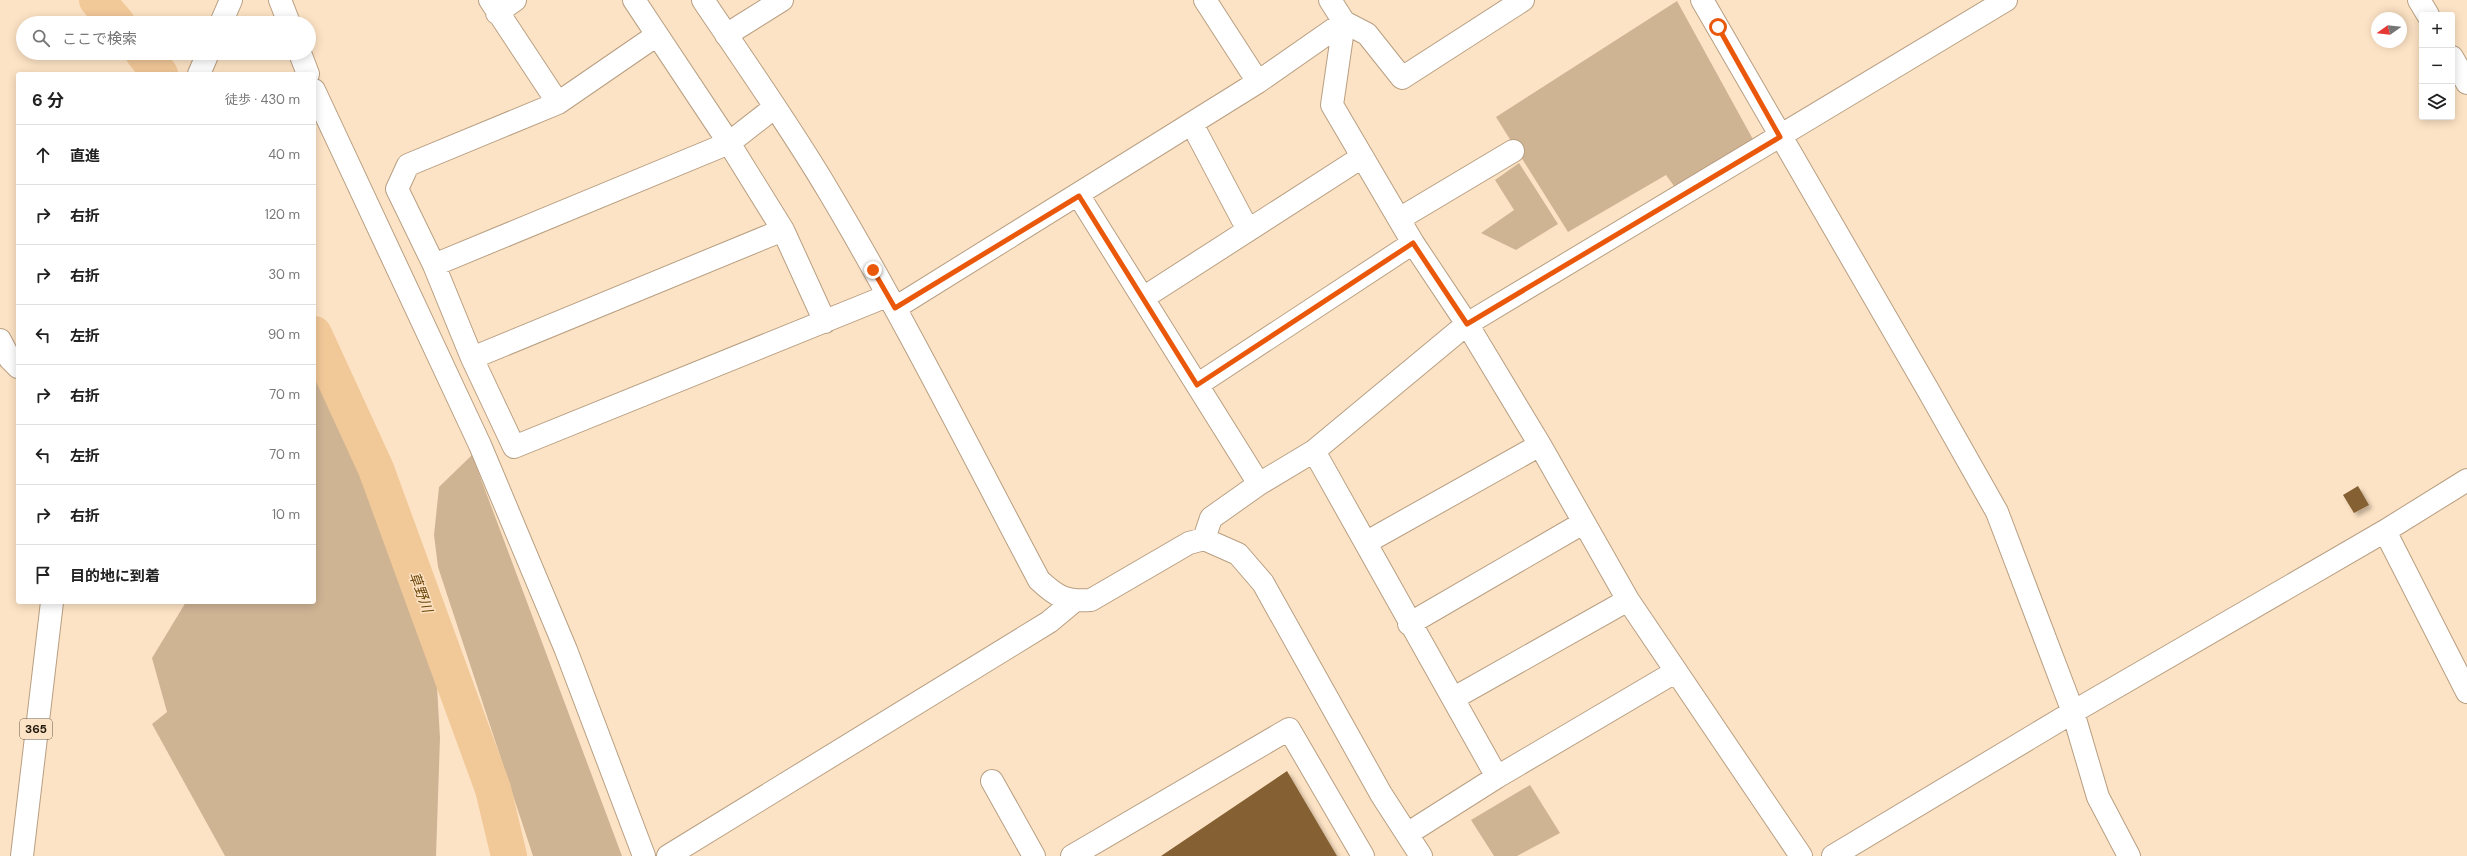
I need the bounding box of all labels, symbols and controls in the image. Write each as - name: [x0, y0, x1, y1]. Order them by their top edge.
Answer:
- north arrow: [2371, 12, 2407, 48]
- map controls: [2419, 12, 2455, 120]
- button: +: [2419, 12, 2455, 48]
- search box: [16, 16, 316, 60]
- route start: [1709, 18, 1727, 36]
- icon: search: [30, 27, 52, 49]
- text: ここで検索: [62, 29, 137, 49]
- button: −: [2419, 48, 2455, 84]
- button: layers: [2419, 84, 2455, 120]
- text: 6 分: [32, 89, 64, 111]
- text: 徒歩 · 430 m: [225, 91, 300, 108]
- icon: ahead: [32, 144, 54, 166]
- text: 直進: [70, 146, 100, 166]
- text: 40 m: [268, 146, 300, 163]
- icon: right: [32, 204, 54, 226]
- text: 右折: [70, 206, 100, 226]
- text: 120 m: [265, 206, 300, 223]
- route end: [864, 261, 882, 279]
- icon: right: [32, 264, 54, 286]
- text: 右折: [70, 266, 100, 286]
- text: 30 m: [268, 266, 300, 283]
- icon: left: [32, 324, 54, 346]
- text: 左折: [70, 326, 100, 346]
- text: 90 m: [268, 326, 300, 343]
- icon: right: [32, 384, 54, 406]
- text: 右折: [70, 386, 100, 406]
- text: 70 m: [269, 386, 300, 403]
- icon: left: [32, 444, 54, 466]
- text: 左折: [70, 446, 100, 466]
- text: 70 m: [269, 446, 300, 463]
- icon: right: [32, 504, 54, 526]
- text: 右折: [70, 506, 100, 526]
- text: 10 m: [272, 506, 300, 523]
- icon: arrive: [32, 564, 54, 586]
- text: 目的地に到着: [70, 566, 160, 586]
- water label: 草野川: [405, 569, 437, 617]
- road number: 365: [20, 719, 52, 739]

